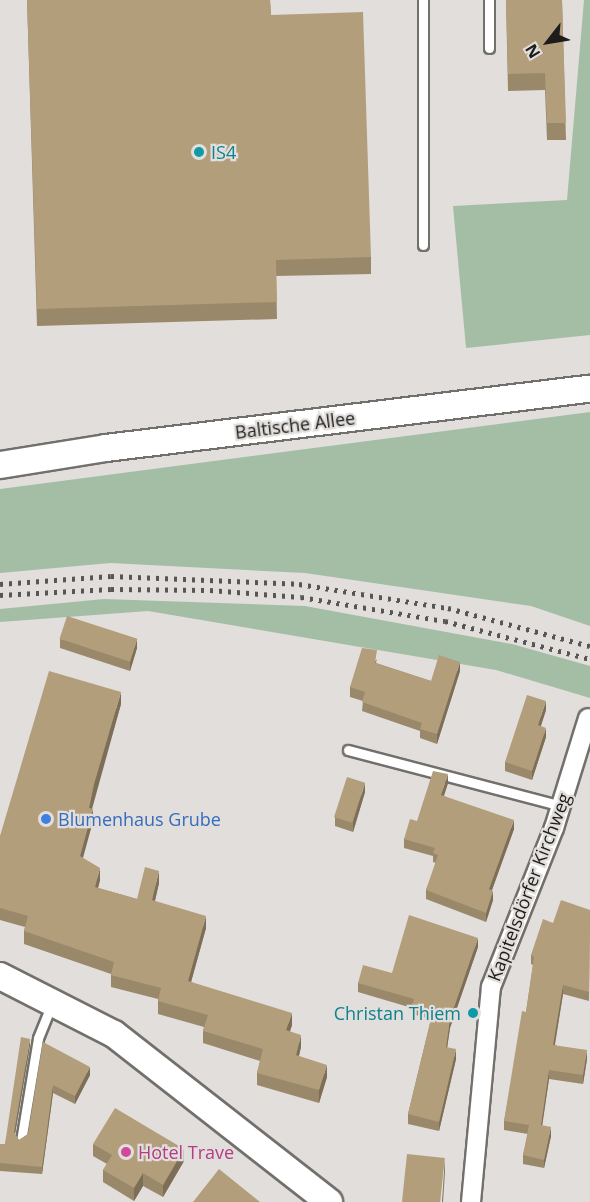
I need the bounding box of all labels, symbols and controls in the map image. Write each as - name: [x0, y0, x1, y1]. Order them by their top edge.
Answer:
- north arrow: [518, 12, 578, 72]
- text: N: [520, 40, 545, 63]
- place label: IS4: [211, 141, 236, 163]
- marker: IS4: [192, 145, 206, 159]
- street label: Baltische Allee: [234, 407, 356, 443]
- street label: Kapitelsdörfer Kirchweg: [483, 790, 575, 984]
- place label: Blumenhaus Grube: [58, 808, 221, 830]
- marker: Blumenhaus Grube: [39, 812, 53, 826]
- place label: Christan Thiem: [334, 1002, 461, 1024]
- marker: Christan Thiem: [466, 1006, 480, 1020]
- place label: Hotel Trave: [138, 1141, 234, 1163]
- marker: Hotel Trave: [119, 1145, 133, 1159]

